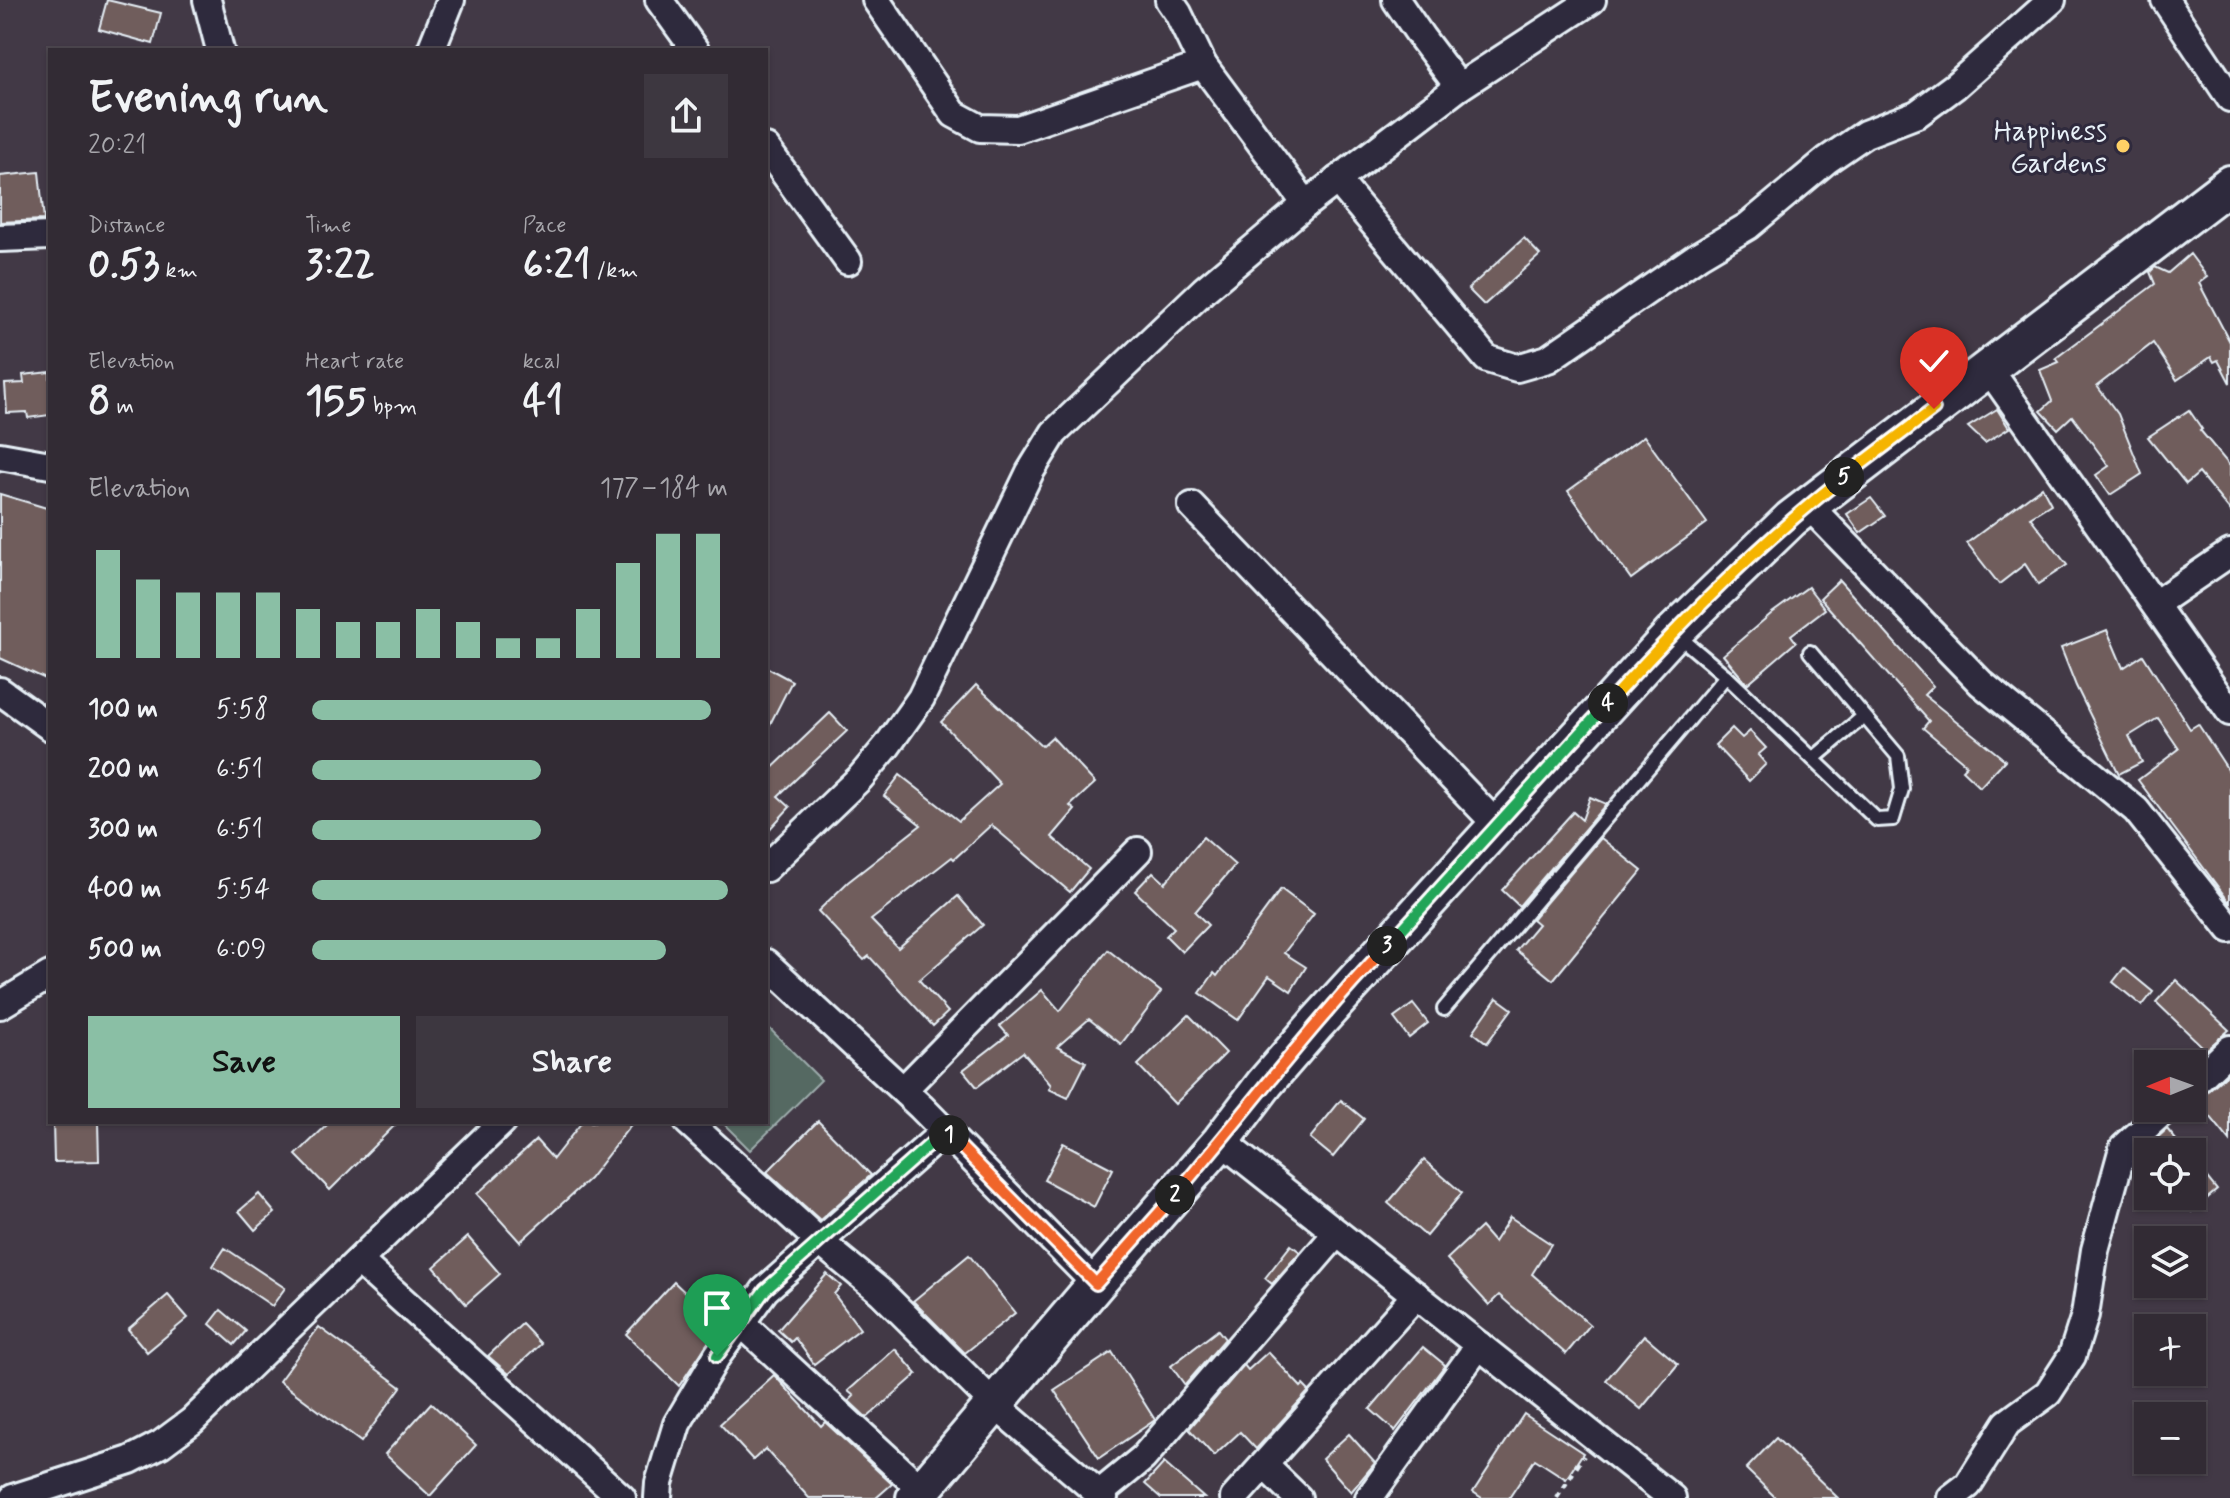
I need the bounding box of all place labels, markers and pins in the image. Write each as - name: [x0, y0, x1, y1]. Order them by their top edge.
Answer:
- place label: Happiness Gardens: [1994, 114, 2107, 183]
- marker: Happiness Gardens: [2114, 137, 2132, 155]
- pin: [1900, 327, 1968, 409]
- pin: 5: [1824, 457, 1864, 497]
- pin: 4: [1588, 683, 1628, 723]
- pin: 3: [1367, 926, 1407, 966]
- pin: 1: [929, 1115, 969, 1155]
- pin: 2: [1155, 1175, 1195, 1215]
- pin: [683, 1274, 751, 1356]

